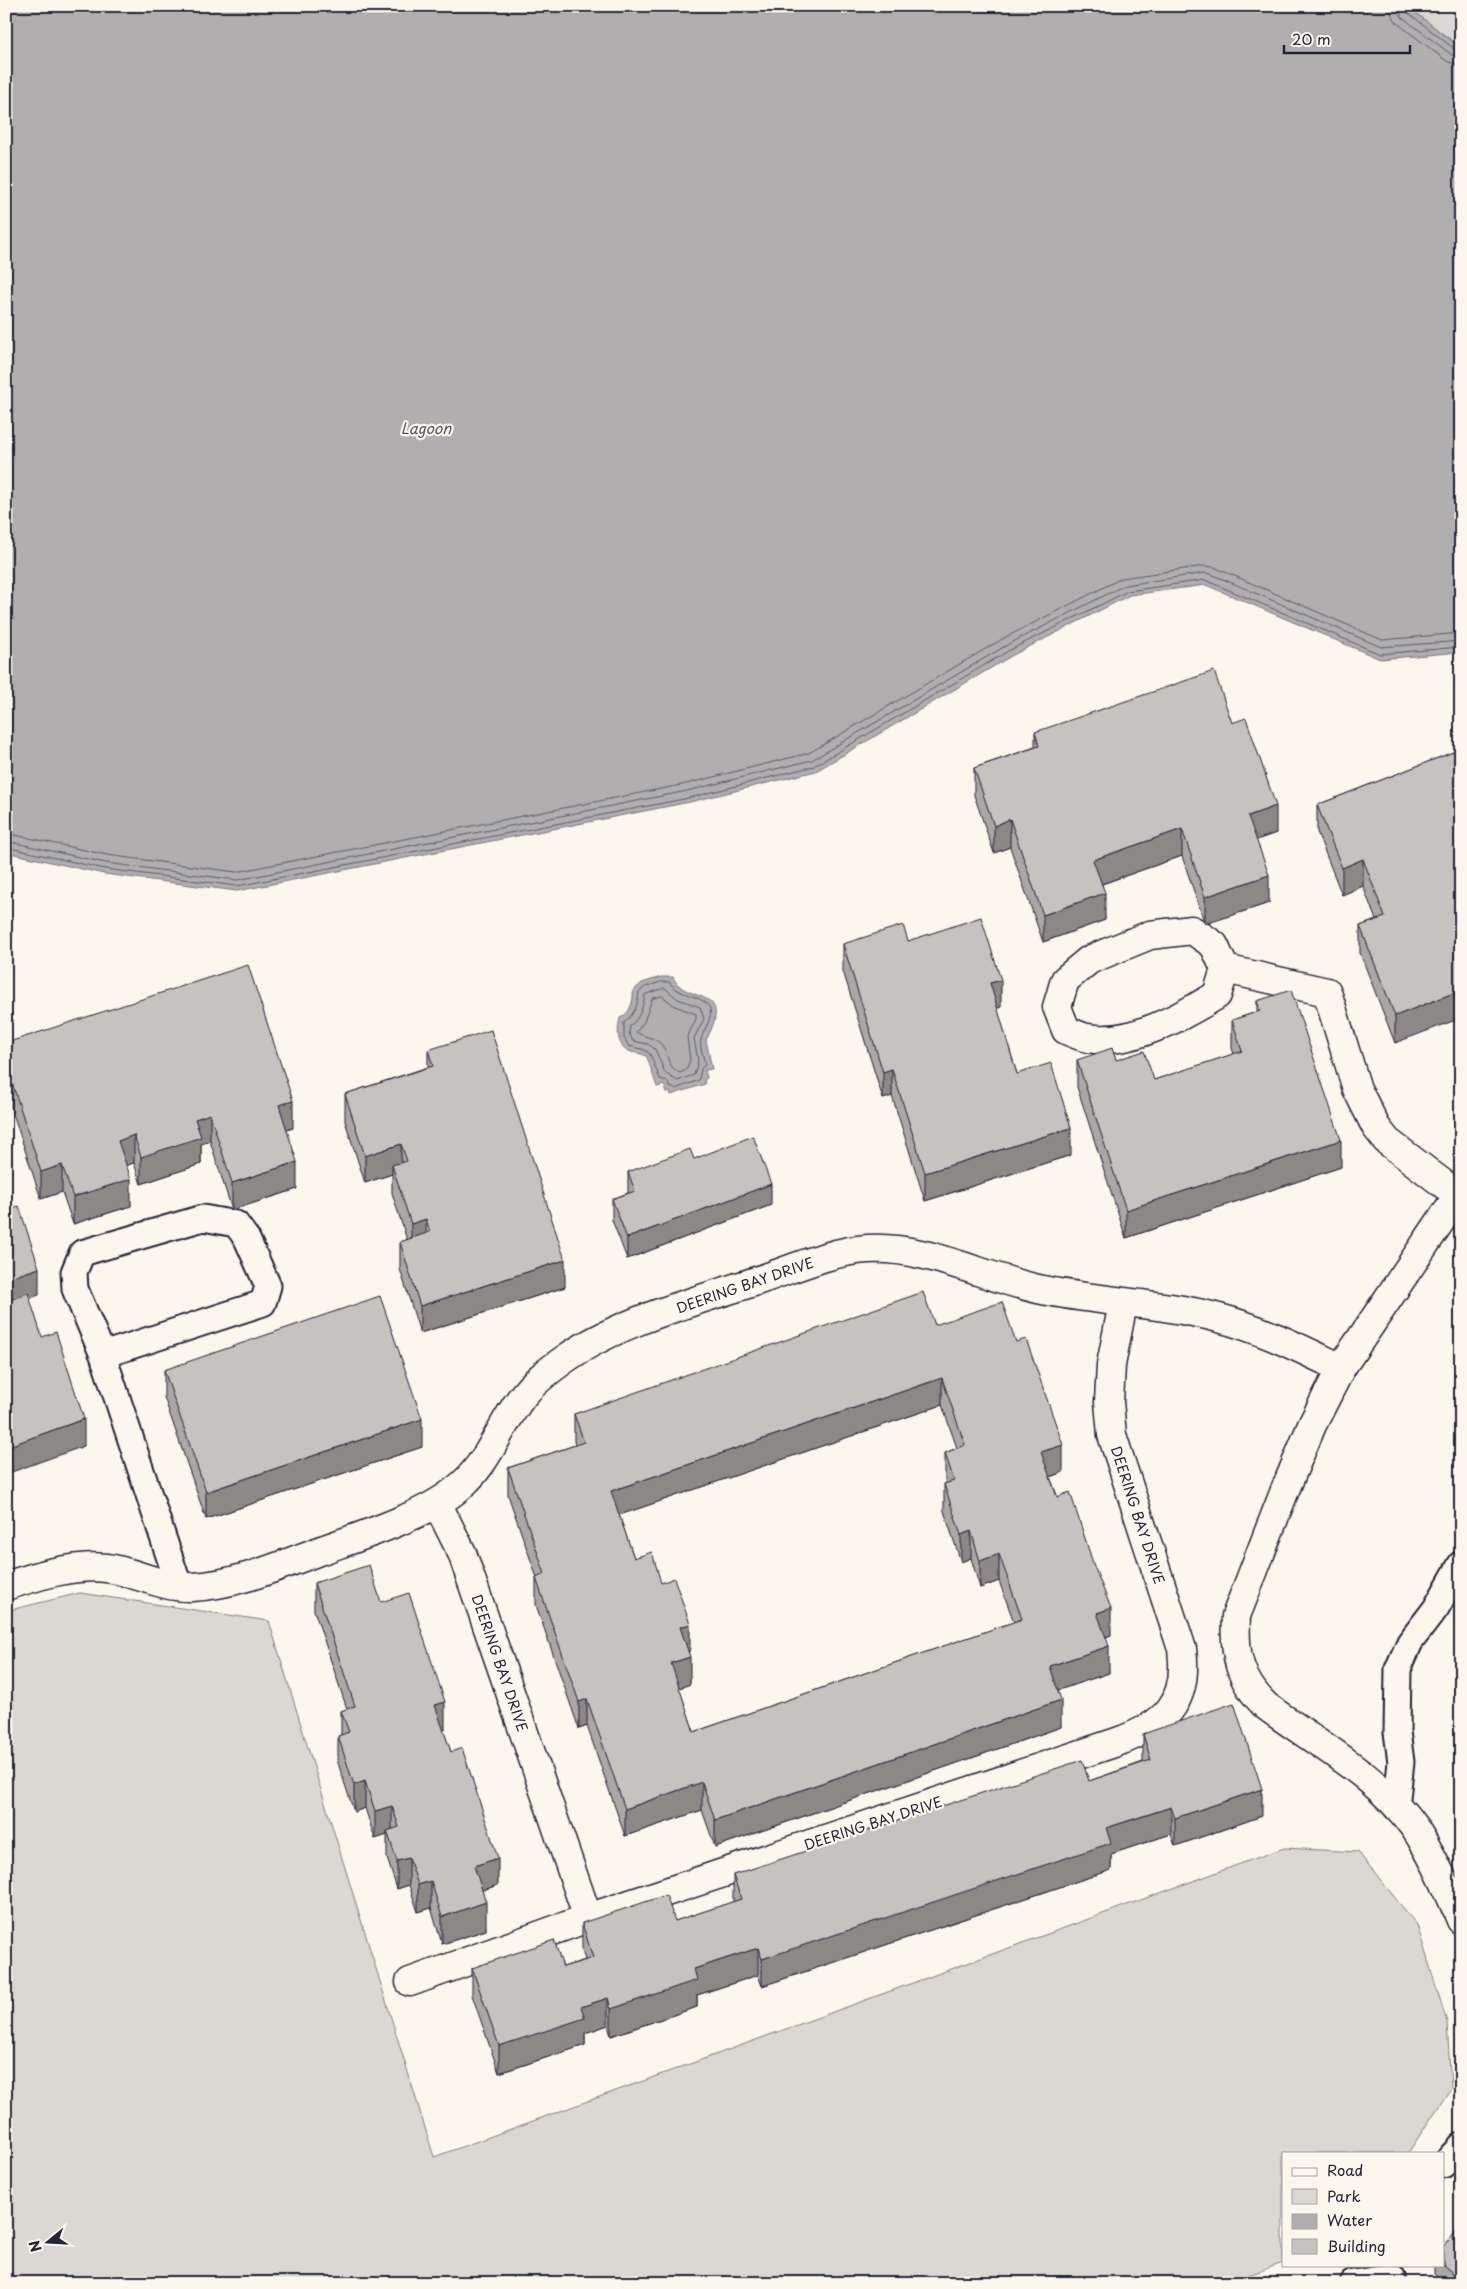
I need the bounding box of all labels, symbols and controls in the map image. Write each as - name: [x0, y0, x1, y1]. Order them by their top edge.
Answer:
- scale bar: [1284, 22, 1411, 54]
- text: 20 m: [1292, 27, 1331, 50]
- water label: Lagoon: [401, 416, 452, 439]
- street label: DEERING BAY DRIVE: [674, 1252, 817, 1318]
- street label: DEERING BAY DRIVE: [1106, 1443, 1170, 1587]
- street label: DEERING BAY DRIVE: [467, 1592, 533, 1735]
- street label: DEERING BAY DRIVE: [801, 1791, 945, 1855]
- legend: [1282, 2152, 1444, 2266]
- text: Road: [1327, 2158, 1363, 2181]
- text: Park: [1327, 2184, 1361, 2207]
- text: Water: [1327, 2208, 1372, 2231]
- north arrow: [22, 2216, 72, 2266]
- text: Building: [1327, 2234, 1386, 2257]
- text: N: [23, 2238, 47, 2255]

